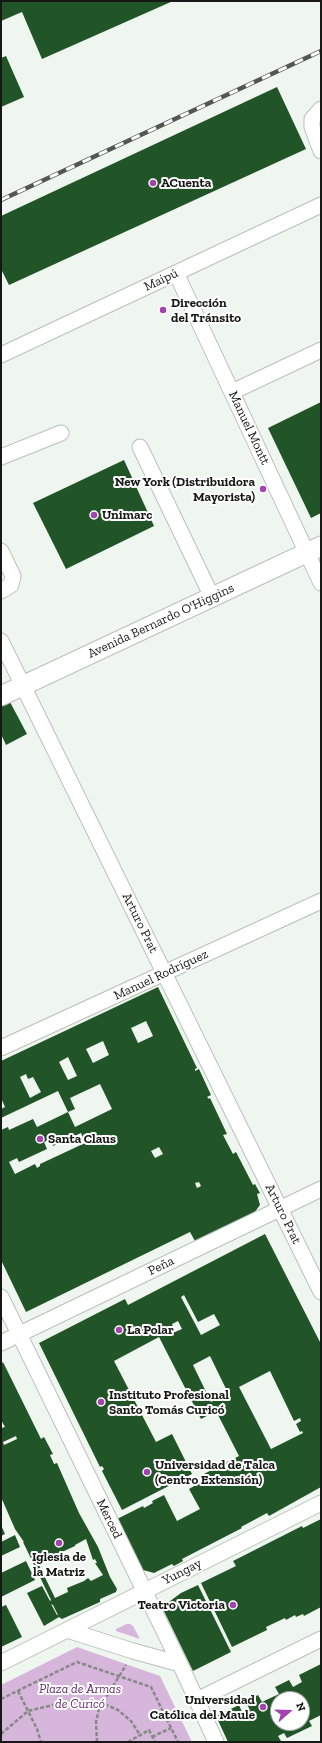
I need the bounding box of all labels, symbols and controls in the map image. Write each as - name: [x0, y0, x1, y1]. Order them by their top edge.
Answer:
- place label: ACuenta: [161, 175, 211, 191]
- marker: ACuenta: [148, 178, 158, 188]
- street label: Maipú: [142, 265, 180, 295]
- place label: Dirección del Tránsito: [171, 295, 241, 326]
- marker: Dirección del Tránsito: [158, 305, 168, 315]
- street label: Manuel Montt: [225, 389, 273, 467]
- place label: New York (Distribuidora Mayorista): [115, 474, 255, 505]
- marker: New York (Distribuidora Mayorista): [258, 484, 268, 494]
- place label: Unimarc: [102, 507, 152, 523]
- marker: Unimarc: [89, 510, 99, 520]
- street label: Avenida Bernardo O'Higgins: [85, 580, 237, 662]
- street label: Arturo Prat: [119, 890, 161, 956]
- street label: Manuel Rodríguez: [111, 946, 211, 1004]
- place label: Santa Claus: [48, 1131, 116, 1147]
- marker: Santa Claus: [35, 1134, 45, 1144]
- street label: Arturo Prat: [262, 1181, 304, 1247]
- street label: Peña: [145, 1253, 177, 1279]
- place label: La Polar: [127, 1322, 174, 1338]
- marker: La Polar: [114, 1325, 124, 1335]
- place label: Instituto Profesional Santo Tomás Curicó: [109, 1387, 229, 1418]
- marker: Instituto Profesional Santo Tomás Curicó: [96, 1397, 106, 1407]
- place label: Universidad de Talca (Centro Extensión): [155, 1457, 275, 1488]
- marker: Universidad de Talca (Centro Extensión): [142, 1467, 152, 1477]
- street label: Merced: [93, 1497, 125, 1541]
- marker: Iglesia de la Matriz: [54, 1538, 64, 1548]
- place label: Iglesia de la Matriz: [32, 1549, 86, 1580]
- street label: Yungay: [160, 1556, 204, 1588]
- place label: Teatro Victoria: [137, 1597, 225, 1613]
- marker: Teatro Victoria: [228, 1600, 238, 1610]
- park label: Plaza de Armas de Curicó: [39, 1681, 121, 1712]
- north arrow: [270, 1691, 310, 1731]
- place label: Universidad Católica del Maule: [150, 1692, 255, 1723]
- text: N: [293, 1701, 308, 1713]
- marker: Universidad Católica del Maule: [258, 1702, 268, 1712]

